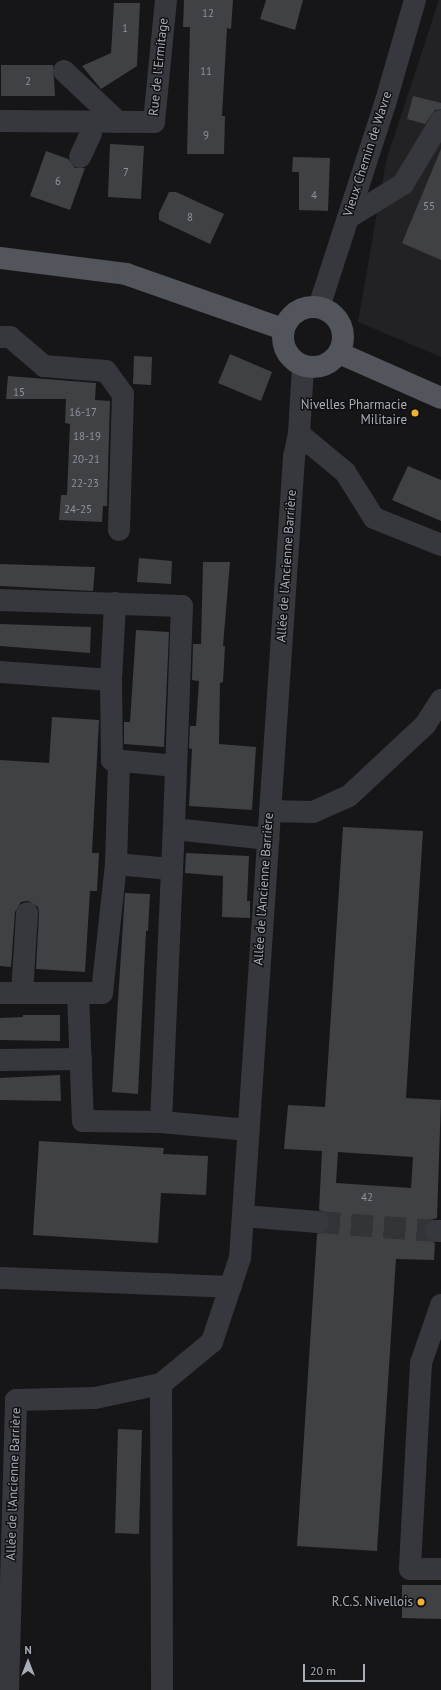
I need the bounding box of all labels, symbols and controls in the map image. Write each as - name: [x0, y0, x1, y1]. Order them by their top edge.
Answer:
- house number: 12: [202, 6, 214, 20]
- street label: Rue de l'Ermitage: [146, 17, 172, 117]
- house number: 1: [122, 21, 128, 35]
- house number: 11: [200, 64, 212, 78]
- house number: 2: [25, 74, 31, 88]
- street label: Vieux Chemin de Wavre: [340, 89, 396, 219]
- house number: 9: [203, 128, 209, 142]
- house number: 7: [123, 165, 129, 179]
- house number: 6: [55, 174, 61, 188]
- house number: 4: [311, 188, 317, 202]
- house number: 55: [423, 199, 435, 213]
- house number: 8: [187, 210, 193, 224]
- house number: 15: [13, 385, 25, 399]
- place label: Nivelles Pharmacie Militaire: [301, 398, 407, 429]
- house number: 16-17: [69, 405, 97, 419]
- marker: Nivelles Pharmacie Militaire: [410, 408, 420, 418]
- house number: 18-19: [73, 429, 101, 443]
- house number: 20-21: [72, 452, 100, 466]
- house number: 22-23: [71, 476, 99, 490]
- street label: Allée de l'Ancienne Barrière: [274, 489, 300, 643]
- house number: 24-25: [64, 502, 92, 516]
- street label: Allée de l'Ancienne Barrière: [251, 812, 277, 966]
- house number: 42: [361, 1190, 373, 1204]
- street label: Allée de l'Ancienne Barrière: [4, 1407, 24, 1561]
- place label: R.C.S. Nivellois: [331, 1594, 413, 1610]
- marker: R.C.S. Nivellois: [416, 1597, 426, 1607]
- north arrow: [8, 1642, 48, 1682]
- text: N: [24, 1643, 32, 1657]
- scale bar: [305, 1656, 367, 1682]
- text: 20 m: [310, 1663, 336, 1678]

